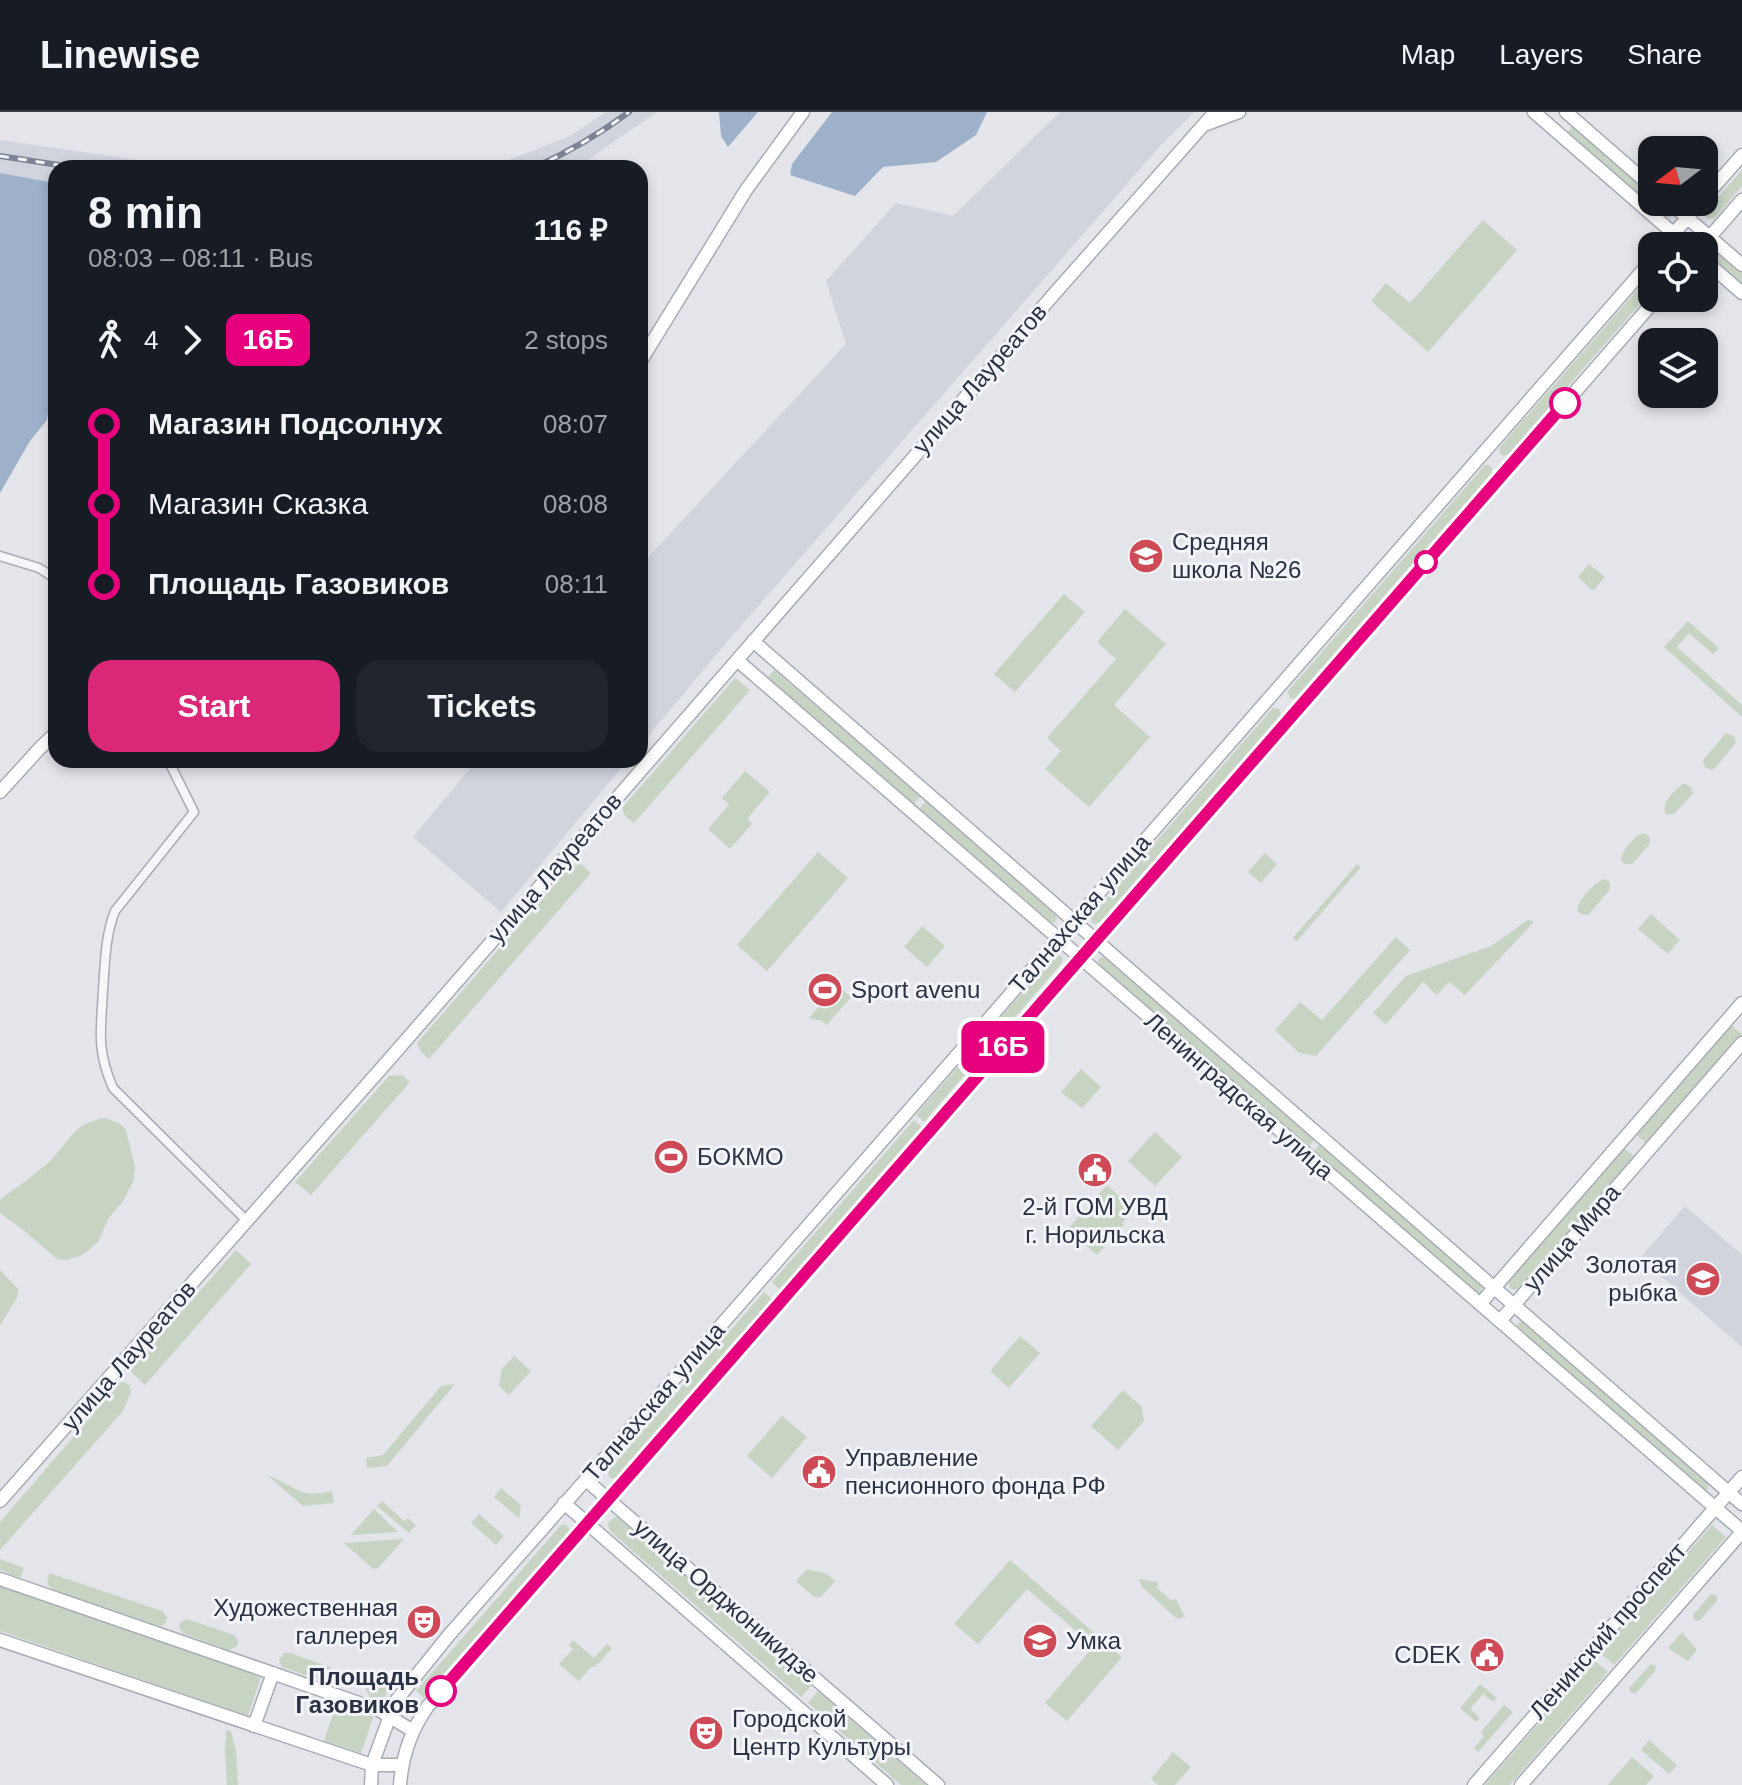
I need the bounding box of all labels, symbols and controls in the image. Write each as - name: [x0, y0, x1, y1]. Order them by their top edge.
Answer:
- text: Linewise: [40, 34, 201, 76]
- text: Map: [1401, 39, 1455, 70]
- text: Layers: [1499, 39, 1583, 70]
- text: Share: [1627, 39, 1702, 70]
- north arrow: [1638, 136, 1718, 216]
- map controls: [1638, 136, 1718, 408]
- text: 8 min: [88, 188, 203, 237]
- text: 116 ₽: [534, 213, 608, 246]
- button: locate: [1638, 232, 1718, 312]
- text: 08:03 – 08:11 · Bus: [88, 243, 313, 273]
- street label: улица Лауреатов: [907, 298, 1052, 459]
- icon: walk: [88, 318, 132, 362]
- icon: forward: [170, 318, 214, 362]
- text: 16Б: [242, 324, 294, 355]
- text: 4: [144, 325, 158, 355]
- text: 2 stops: [524, 325, 608, 355]
- button: layers: [1638, 328, 1718, 408]
- unlabelled marker: [1550, 388, 1580, 418]
- text: Магазин Подсолнух: [148, 407, 443, 440]
- text: 08:07: [543, 409, 608, 439]
- text: Магазин Сказка: [148, 487, 368, 520]
- text: 08:08: [543, 489, 608, 519]
- place label: Средняя школа №26: [1172, 528, 1301, 583]
- school or university icon: Средняя школа №26: [1127, 537, 1165, 575]
- unlabelled marker: [1415, 551, 1437, 573]
- text: Площадь Газовиков: [148, 567, 449, 600]
- text: 08:11: [545, 569, 608, 599]
- button: Start: [88, 660, 340, 752]
- button: Tickets: [356, 660, 608, 752]
- street label: улица Лауреатов: [482, 787, 627, 948]
- street label: Талнахская улица: [1003, 828, 1156, 998]
- sports icon: Sport avenu: [806, 971, 844, 1009]
- place label: Sport avenu: [851, 976, 980, 1003]
- street label: Ленинградская улица: [1140, 1007, 1339, 1185]
- line badge: 16Б: [957, 1021, 1049, 1073]
- text: 16Б: [977, 1031, 1029, 1062]
- sports icon: БОКМО: [652, 1138, 690, 1176]
- place label: БОКМО: [697, 1143, 784, 1170]
- public building icon: 2-й ГОМ УВД г. Норильска: [1076, 1151, 1114, 1189]
- street label: улица Мира: [1518, 1178, 1626, 1297]
- place label: 2-й ГОМ УВД г. Норильска: [1022, 1193, 1168, 1248]
- place label: Золотая рыбка: [1586, 1251, 1678, 1306]
- school or university icon: Золотая рыбка: [1684, 1260, 1722, 1298]
- street label: улица Лауреатов: [56, 1275, 201, 1436]
- street label: Талнахская улица: [577, 1316, 730, 1486]
- place label: Управление пенсионного фонда РФ: [845, 1444, 1106, 1499]
- public building icon: Управление пенсионного фонда РФ: [800, 1453, 838, 1491]
- street label: улица Орджоникидзе: [628, 1513, 824, 1688]
- street label: Ленинский проспект: [1524, 1537, 1692, 1724]
- place label: Художественная галлерея: [213, 1594, 398, 1649]
- theatre icon: Художественная галлерея: [405, 1603, 443, 1641]
- school or university icon: Умка: [1021, 1622, 1059, 1660]
- place label: Умка: [1066, 1627, 1122, 1654]
- public building icon: CDEK: [1468, 1636, 1506, 1674]
- place label: CDEK: [1394, 1641, 1461, 1668]
- place label: Площадь Газовиков: [295, 1663, 419, 1718]
- marker: Площадь Газовиков: [426, 1676, 456, 1706]
- place label: Городской Центр Культуры: [732, 1705, 911, 1760]
- theatre icon: Городской Центр Культуры: [687, 1714, 725, 1752]

